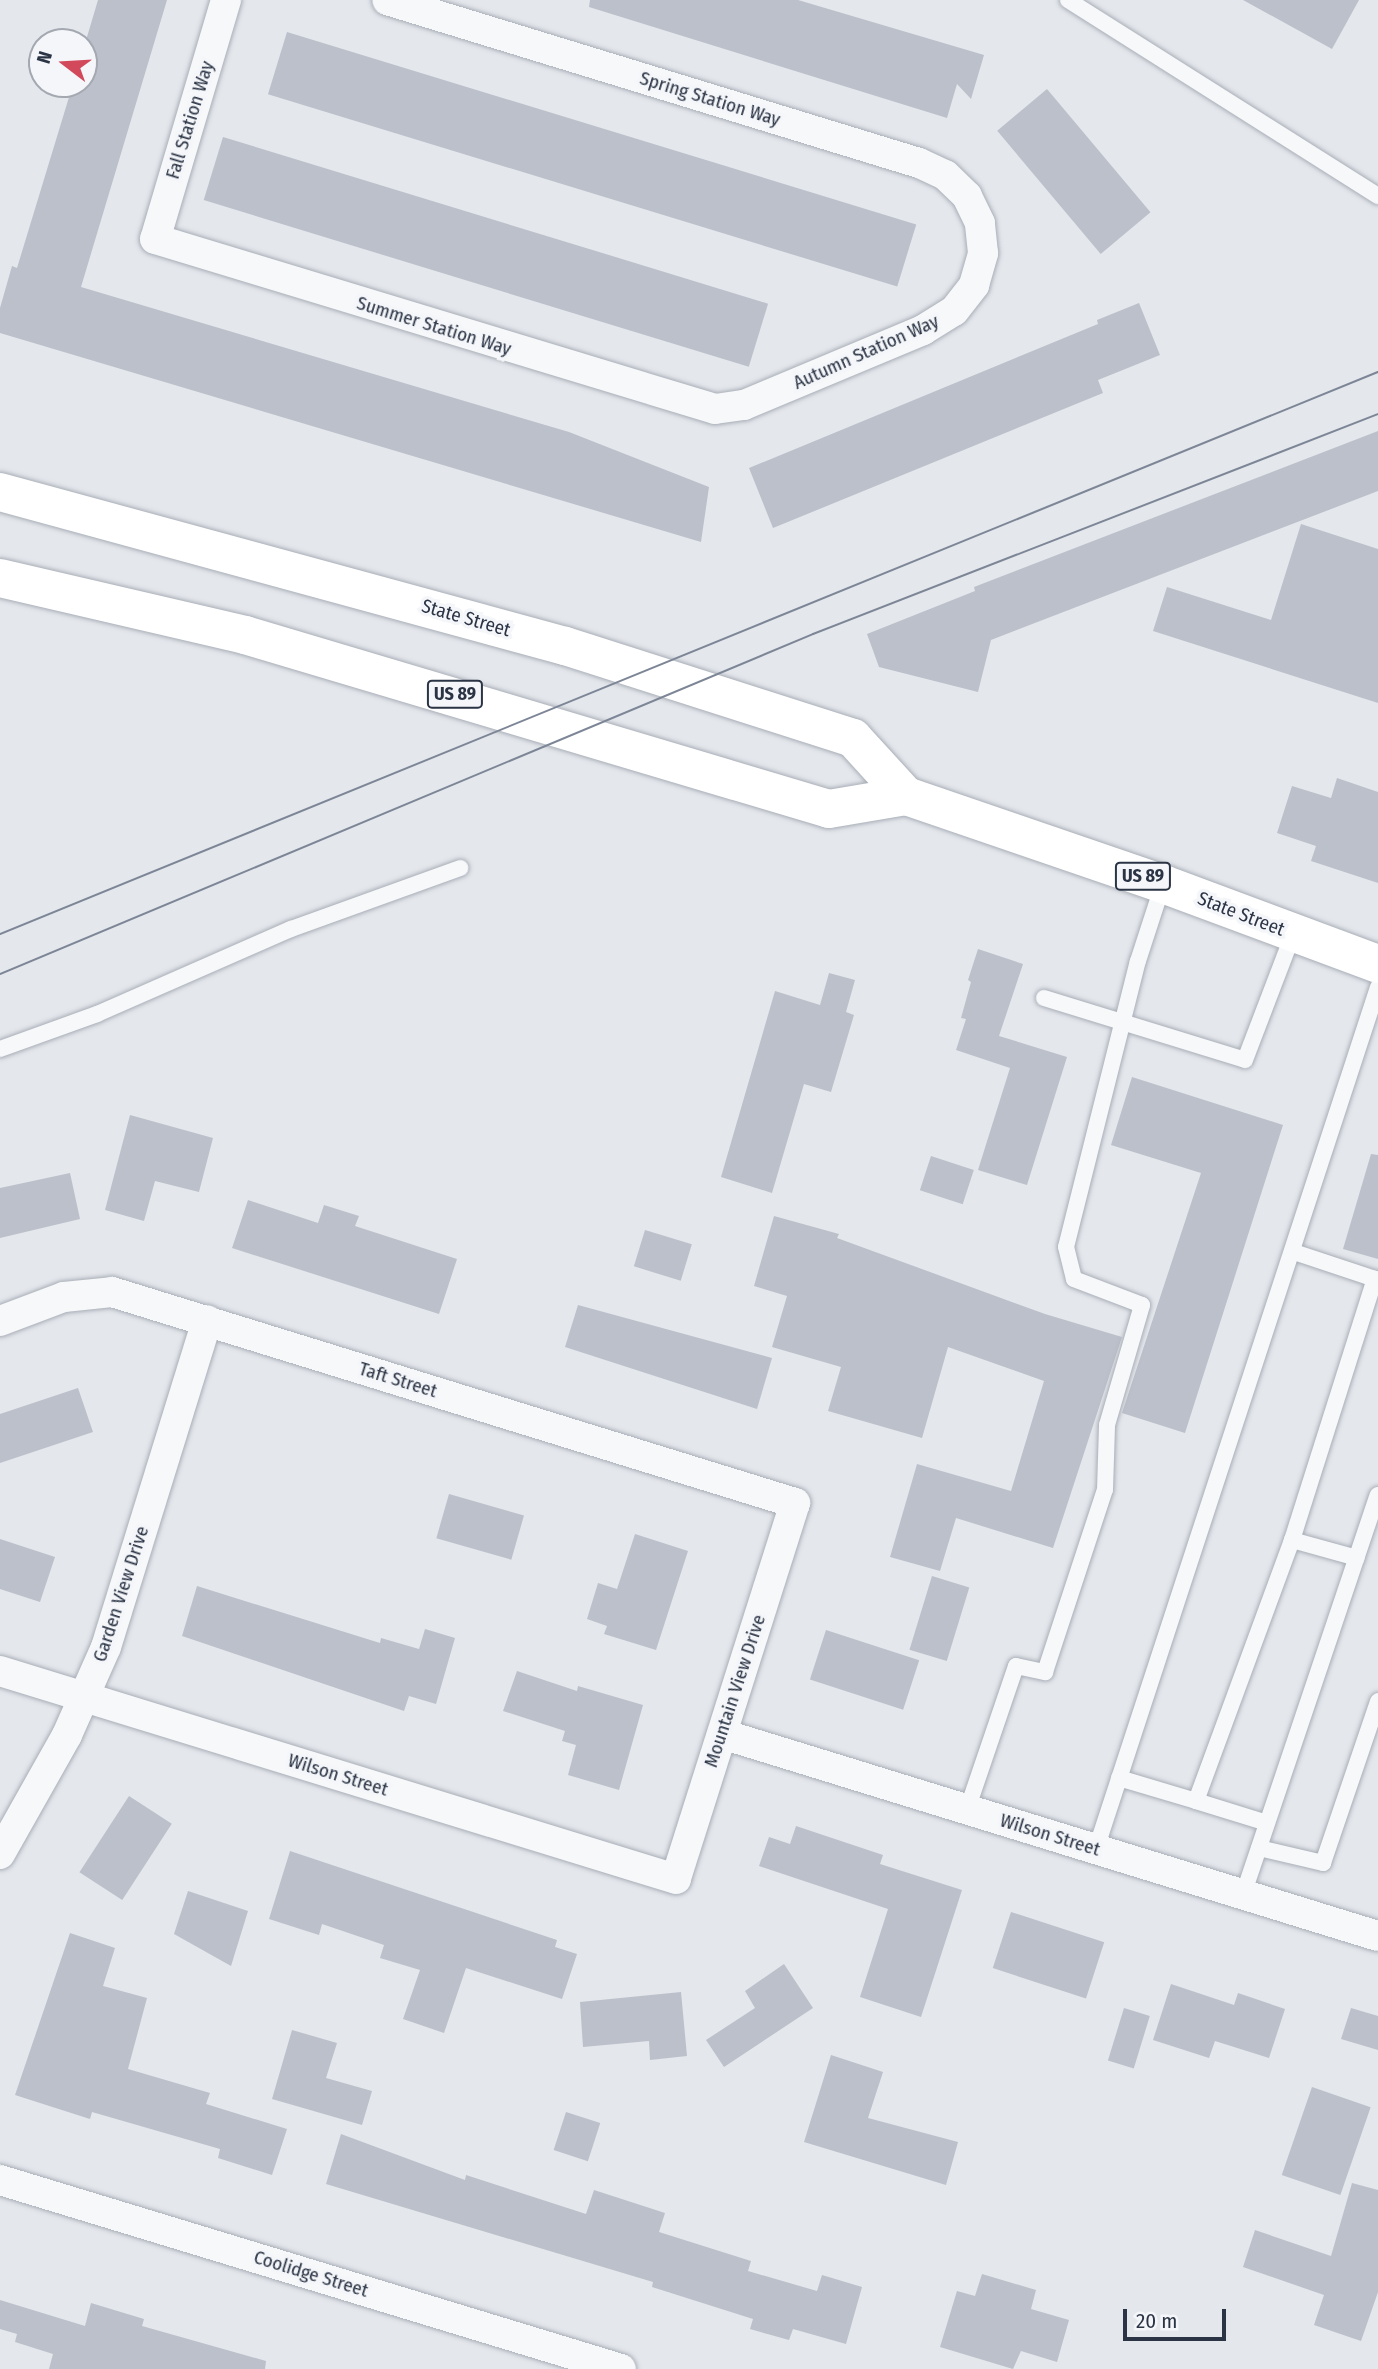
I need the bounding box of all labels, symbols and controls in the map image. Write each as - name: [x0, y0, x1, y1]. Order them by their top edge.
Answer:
- north arrow: [28, 28, 98, 98]
- text: N: [32, 48, 57, 66]
- street label: Fall Station Way: [161, 58, 219, 182]
- street label: Spring Station Way: [637, 67, 783, 131]
- street label: Summer Station Way: [354, 292, 514, 360]
- street label: Autumn Station Way: [790, 310, 942, 394]
- street label: State Street: [419, 594, 513, 642]
- road number: US 89: [425, 680, 485, 708]
- road number: US 89: [1113, 862, 1173, 890]
- street label: State Street: [1194, 887, 1288, 941]
- street label: Taft Street: [356, 1357, 440, 1403]
- street label: Garden View Drive: [88, 1523, 154, 1665]
- street label: Mountain View Drive: [700, 1612, 770, 1770]
- street label: Wilson Street: [285, 1749, 391, 1801]
- street label: Wilson Street: [997, 1809, 1103, 1861]
- street label: Coolidge Street: [251, 2246, 371, 2302]
- scale bar: [1126, 2296, 1229, 2340]
- text: 20 m: [1136, 2308, 1177, 2334]

